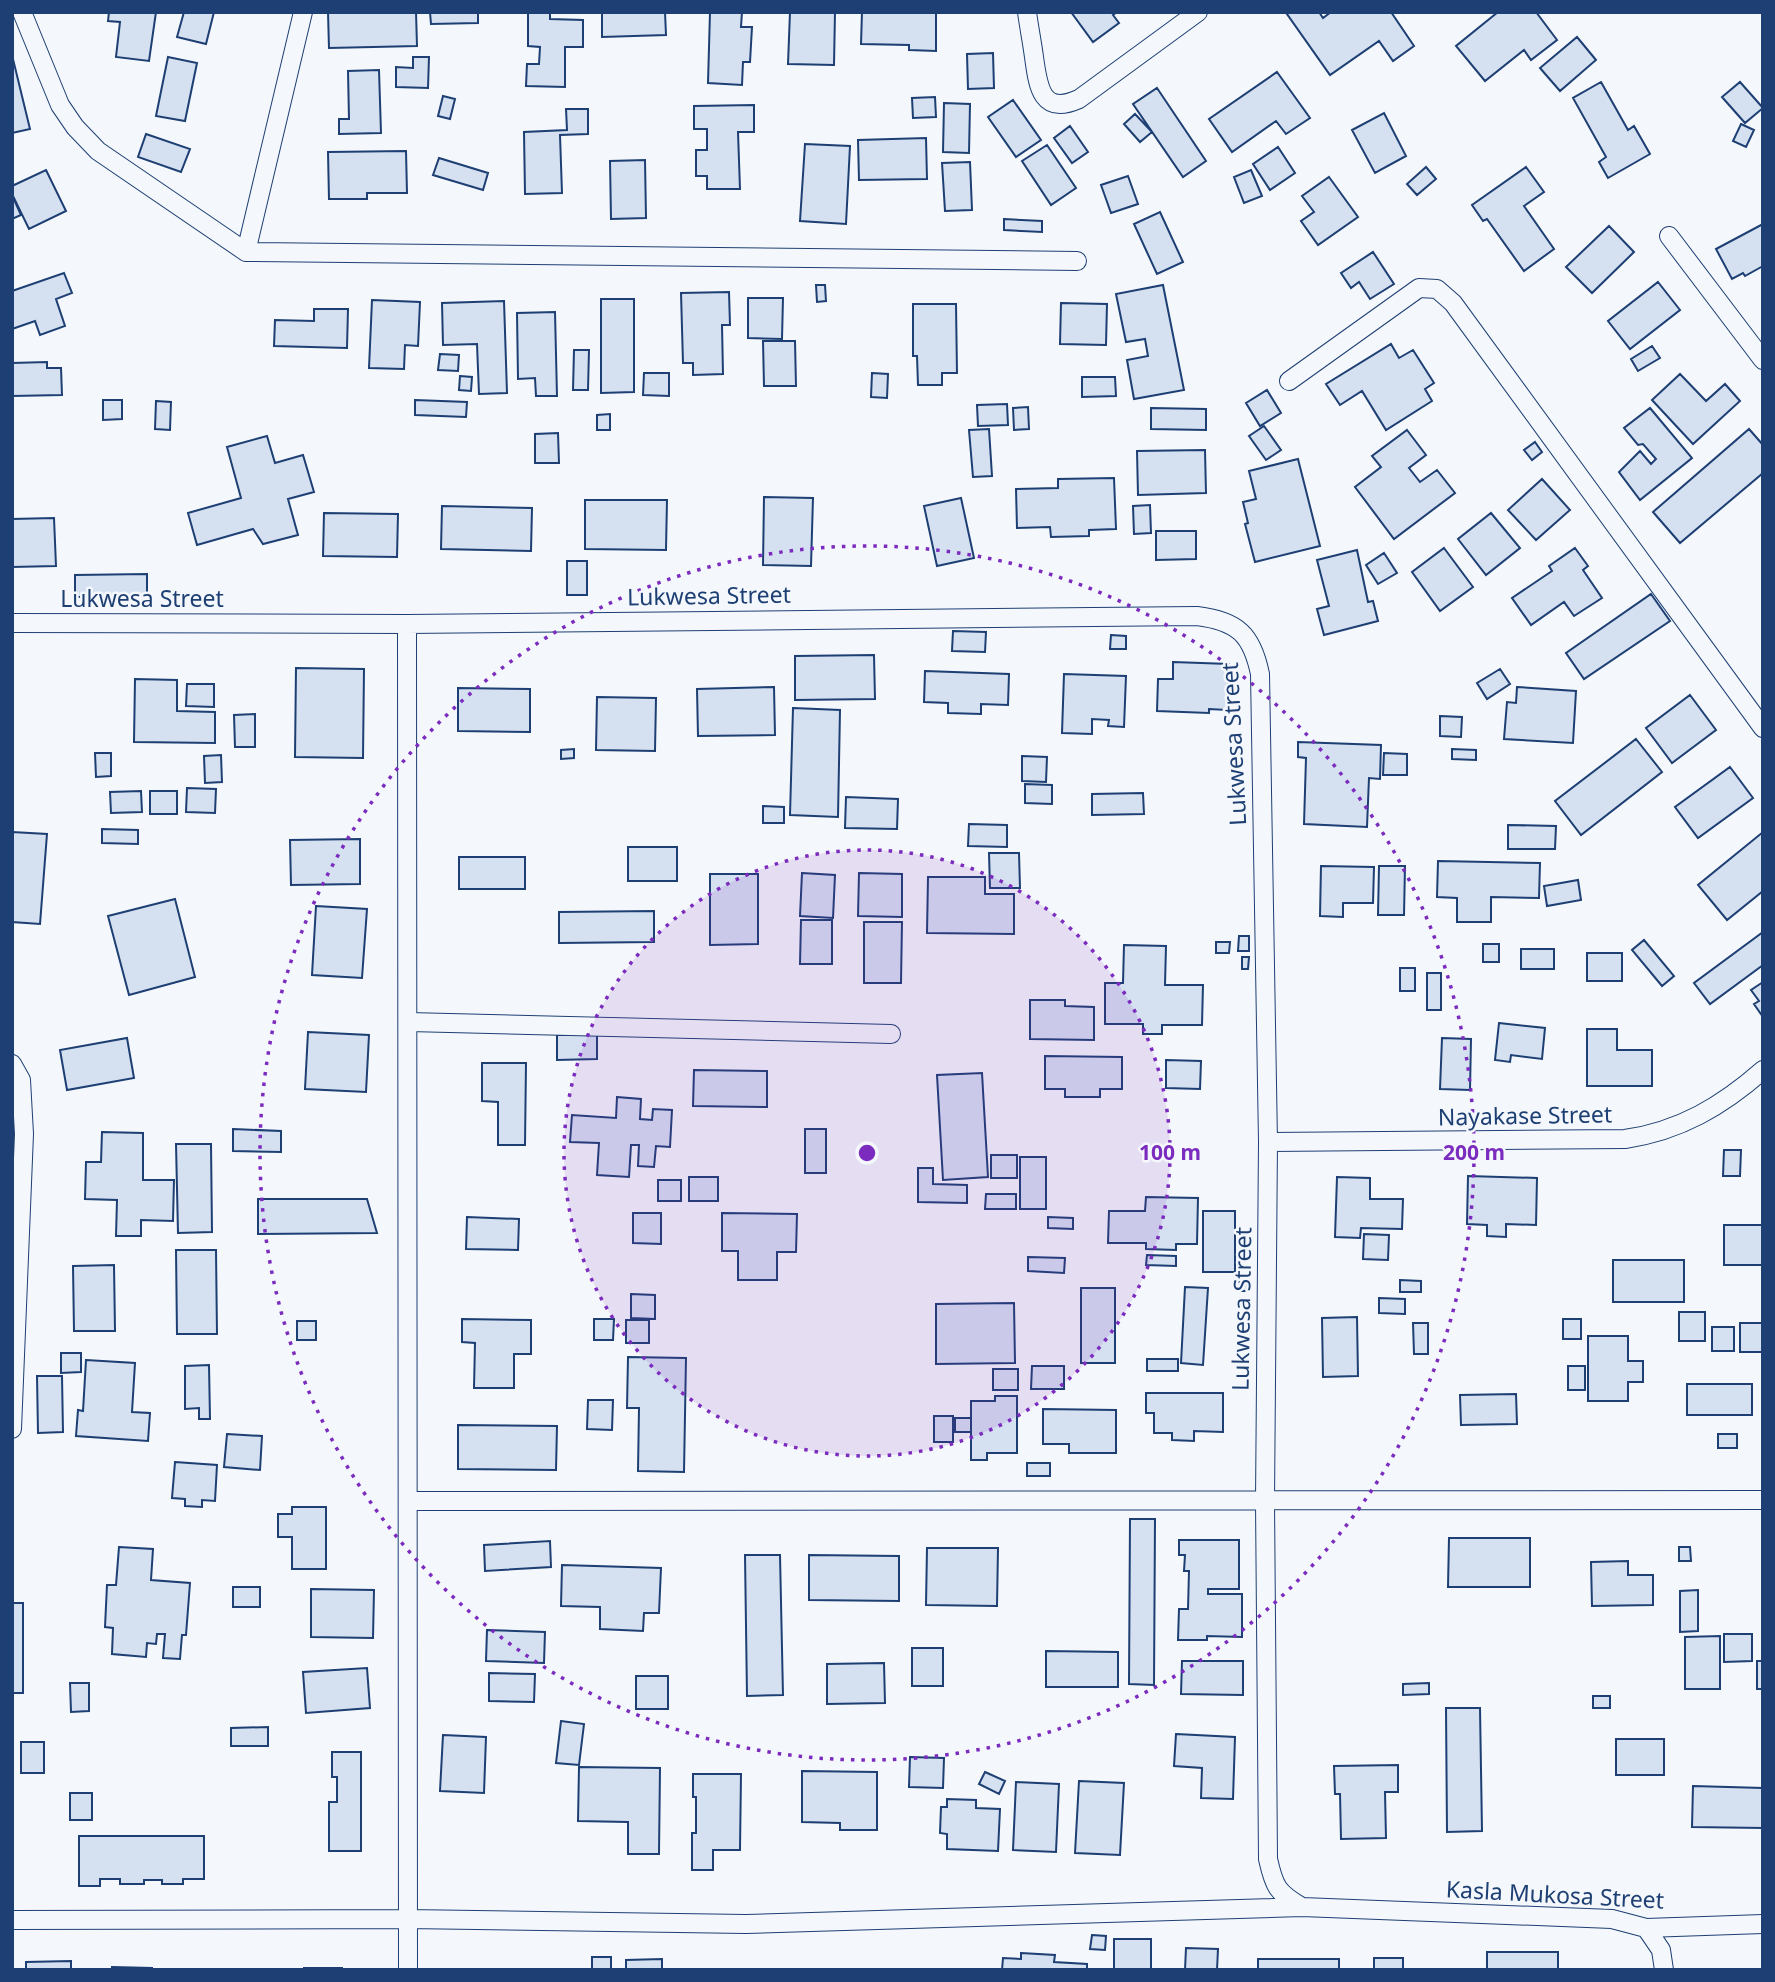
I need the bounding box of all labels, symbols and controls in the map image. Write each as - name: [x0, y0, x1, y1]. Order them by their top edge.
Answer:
- street label: Lukwesa Street: [627, 578, 791, 612]
- street label: Lukwesa Street: [60, 582, 224, 614]
- street label: Lukwesa Street: [1213, 661, 1253, 827]
- street label: Nayakase Street: [1438, 1097, 1612, 1133]
- text: 100 m: [1139, 1138, 1201, 1166]
- text: 200 m: [1443, 1138, 1505, 1166]
- centre of rings: [855, 1141, 879, 1165]
- street label: Lukwesa Street: [1224, 1227, 1258, 1391]
- street label: Kasla Mukosa Street: [1445, 1872, 1665, 1916]

